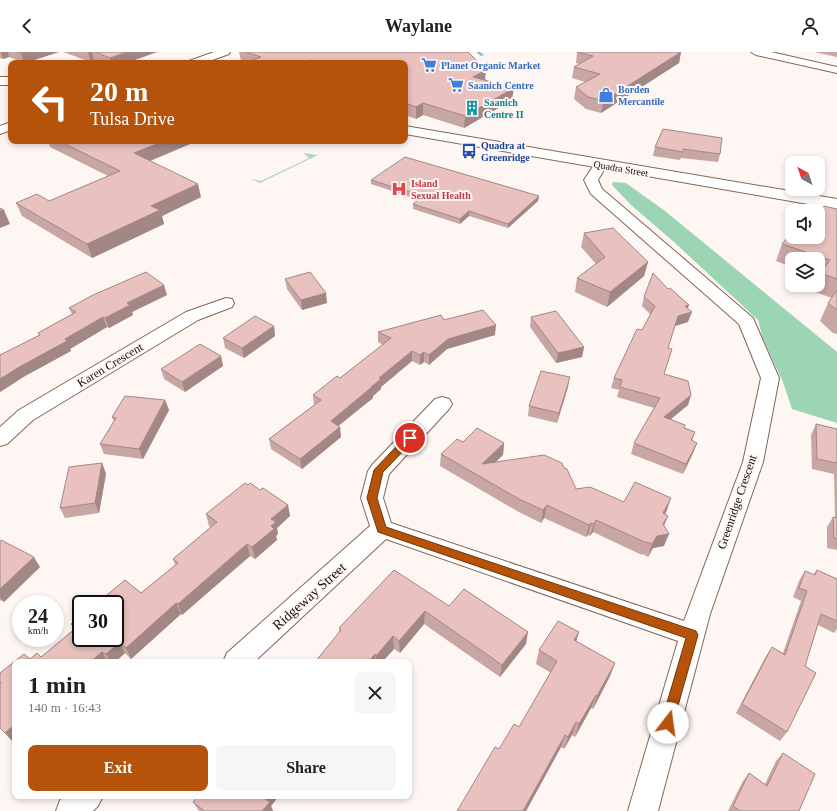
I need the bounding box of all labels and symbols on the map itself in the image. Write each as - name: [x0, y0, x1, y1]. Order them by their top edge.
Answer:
- supermarket icon: Planet Organic Market: [420, 56, 438, 74]
- place label: Planet Organic Market: [441, 60, 541, 71]
- supermarket icon: Saanich Centre: [447, 76, 465, 94]
- place label: Saanich Centre: [468, 80, 534, 91]
- place label: Borden Mercantile: [618, 84, 665, 107]
- shop icon: Borden Mercantile: [597, 86, 615, 104]
- place label: Saanich Centre II: [484, 97, 524, 120]
- building icon: Saanich Centre II: [463, 99, 481, 117]
- place label: Quadra at Greenridge: [481, 140, 530, 163]
- bus stop icon: Quadra at Greenridge: [460, 142, 478, 160]
- north arrow: [785, 156, 825, 196]
- street label: Quadra Street: [593, 158, 649, 179]
- place label: Island Sexual Health: [411, 178, 471, 201]
- hospital icon: Island Sexual Health: [390, 180, 408, 198]
- street label: Karen Crescent: [75, 340, 146, 390]
- pin: [393, 421, 427, 455]
- street label: Greenridge Crescent: [714, 452, 760, 551]
- street label: Ridgeway Street: [270, 560, 349, 633]
- speed limit sign: 30: [72, 595, 124, 647]
- position arrow: [647, 702, 689, 744]

